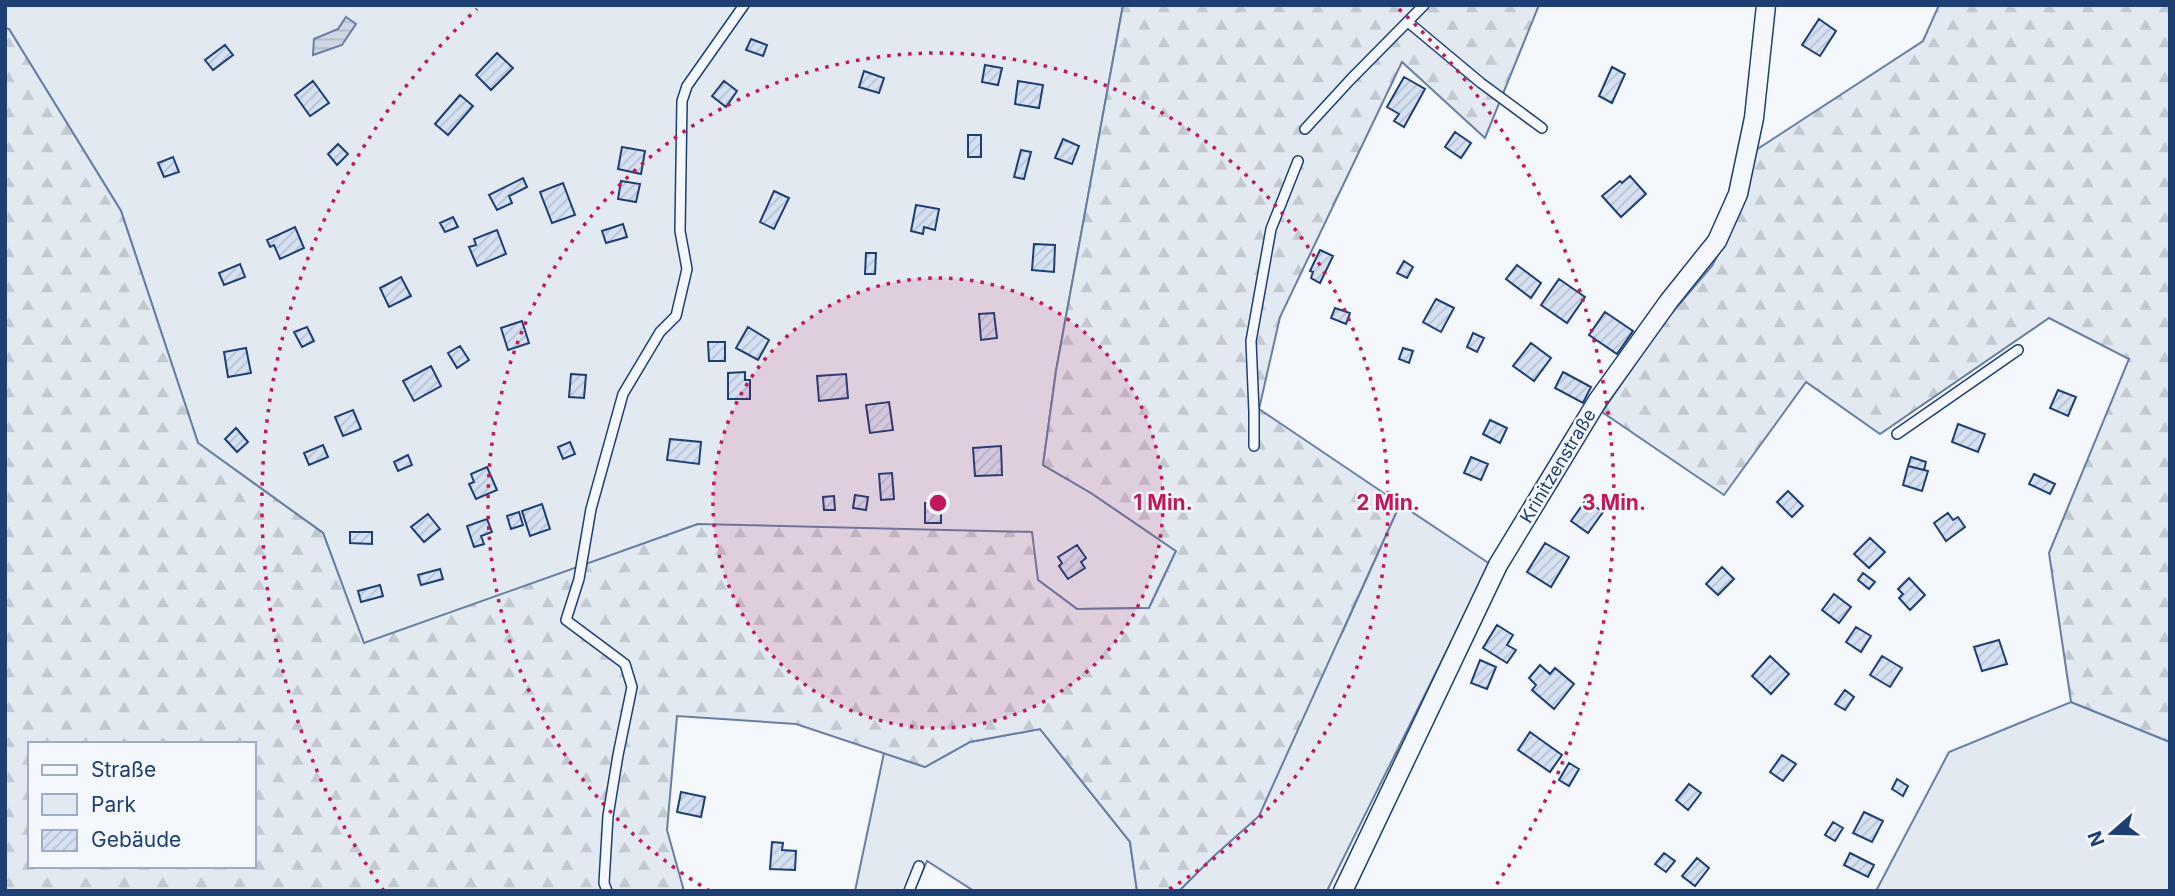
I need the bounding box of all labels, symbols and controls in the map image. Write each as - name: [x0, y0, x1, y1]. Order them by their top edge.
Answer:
- street label: Krinitzenstraße: [1515, 405, 1600, 526]
- text: 1 Min.: [1133, 490, 1193, 515]
- text: 2 Min.: [1356, 490, 1420, 515]
- text: 3 Min.: [1582, 490, 1646, 515]
- centre of rings: [926, 491, 950, 515]
- legend: [28, 742, 256, 868]
- text: Straße: [91, 757, 156, 782]
- text: Park: [91, 792, 136, 817]
- north arrow: [2077, 798, 2147, 868]
- text: Gebäude: [91, 827, 181, 852]
- text: N: [2083, 828, 2110, 849]

